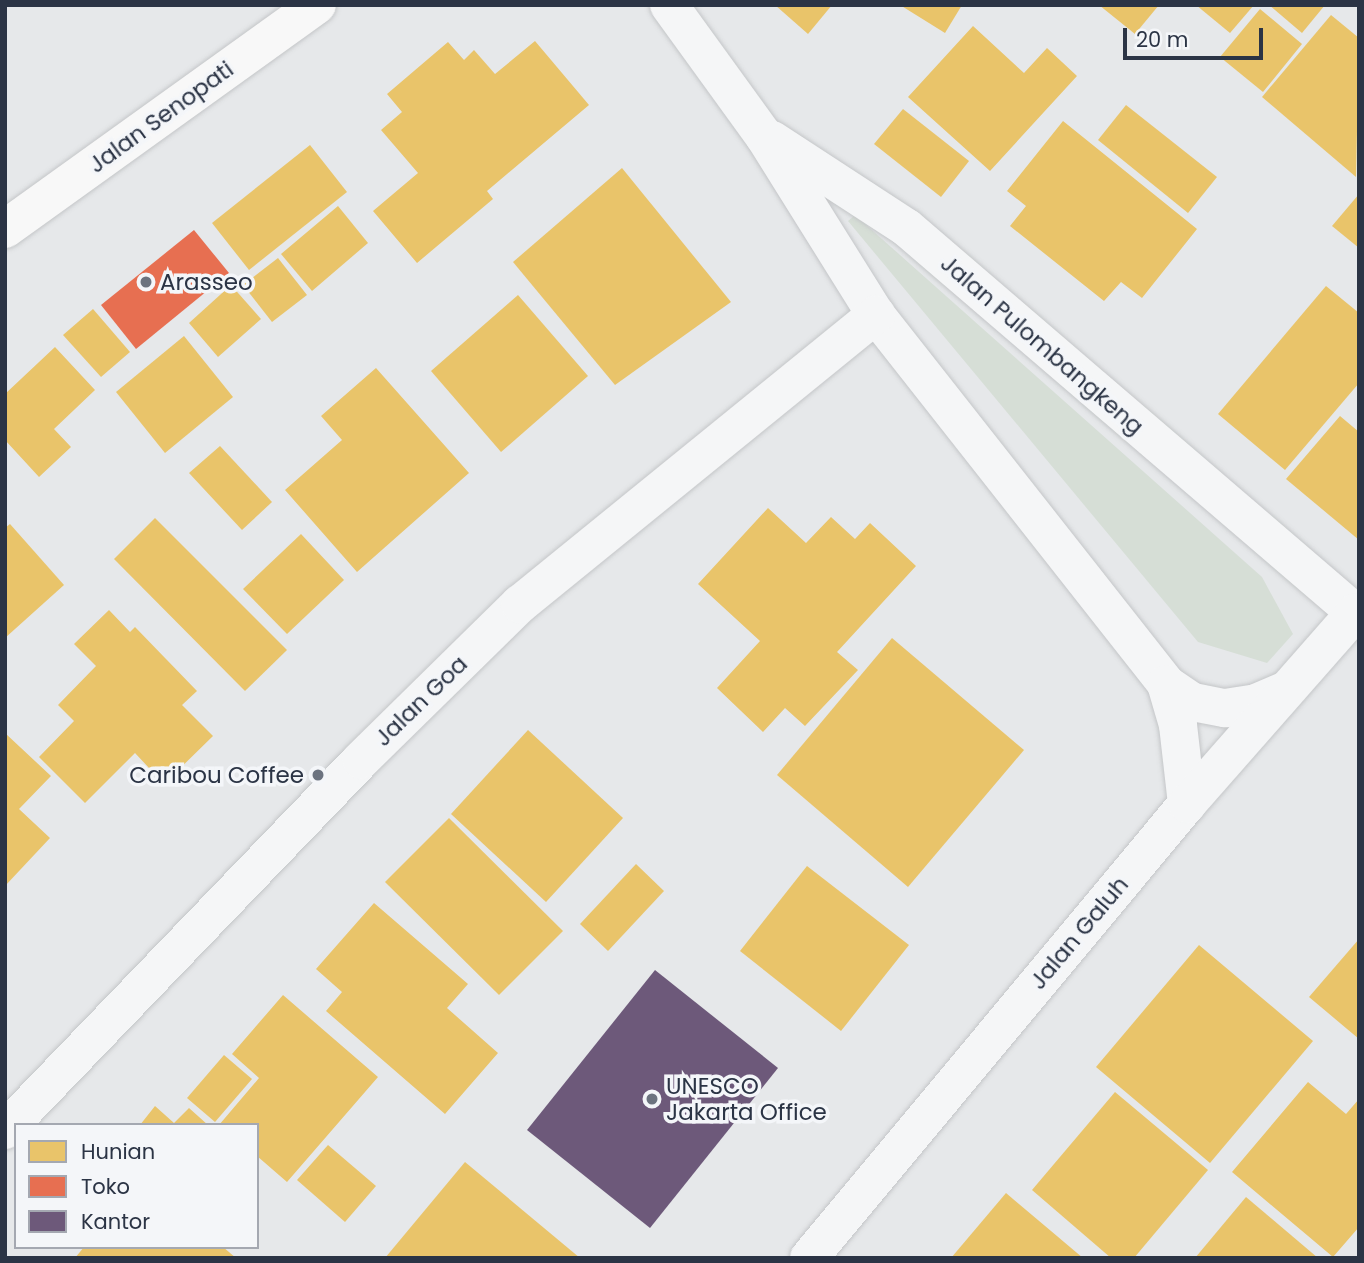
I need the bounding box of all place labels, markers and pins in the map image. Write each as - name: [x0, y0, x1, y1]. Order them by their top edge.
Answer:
- place label: Arasseo: [160, 268, 253, 296]
- marker: Arasseo: [138, 274, 154, 290]
- place label: Caribou Coffee: [129, 761, 304, 789]
- marker: Caribou Coffee: [310, 767, 326, 783]
- place label: UNESCO Jakarta Office: [666, 1072, 827, 1126]
- marker: UNESCO Jakarta Office: [644, 1091, 660, 1107]

